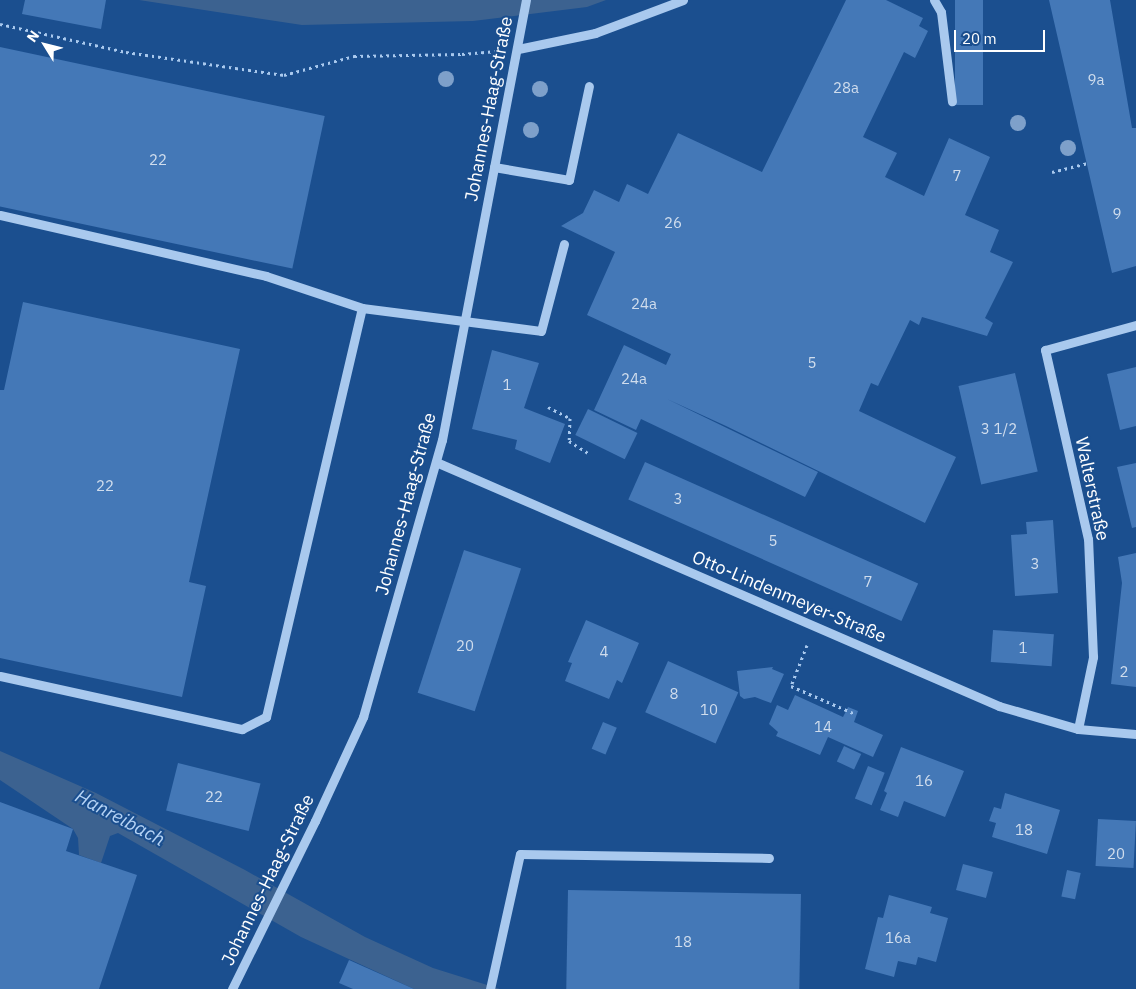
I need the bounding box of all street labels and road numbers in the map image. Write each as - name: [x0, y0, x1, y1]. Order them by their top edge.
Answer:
- street label: Johannes-Haag-Straße: [460, 15, 518, 203]
- street label: Johannes-Haag-Straße: [371, 411, 441, 597]
- street label: Walterstraße: [1070, 435, 1114, 543]
- street label: Otto-Lindenmeyer-Straße: [689, 546, 889, 648]
- street label: Johannes-Haag-Straße: [217, 791, 319, 969]

